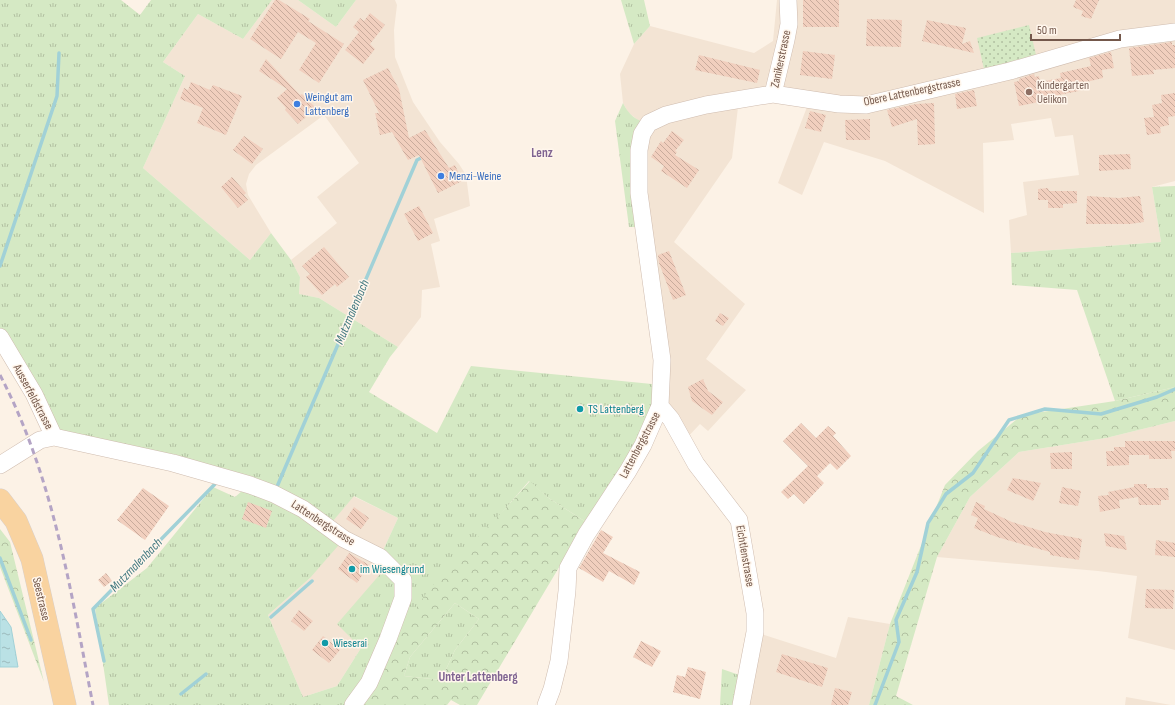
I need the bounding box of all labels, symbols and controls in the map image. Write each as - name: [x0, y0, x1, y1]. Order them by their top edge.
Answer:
- scale bar: [1031, 16, 1120, 42]
- text: 50 m: [1037, 23, 1057, 38]
- street label: Zanikerstrasse: [768, 29, 794, 89]
- street label: Obere Lattenbergstrasse: [862, 74, 962, 110]
- place label: Kindergarten Uelikon: [1037, 78, 1089, 107]
- marker: Kindergarten Uelikon: [1024, 87, 1034, 97]
- place label: Weingut am Lattenberg: [305, 90, 353, 119]
- marker: Weingut am Lattenberg: [292, 99, 302, 109]
- district label: Lenz: [531, 145, 553, 161]
- place label: Menzi-Weine: [449, 169, 502, 184]
- marker: Menzi-Weine: [436, 171, 446, 181]
- water label: Mutzmalenbach: [331, 277, 373, 347]
- street label: Ausserfeldstrasse: [9, 361, 56, 432]
- place label: TS Lattenberg: [588, 402, 644, 417]
- marker: TS Lattenberg: [575, 404, 585, 414]
- street label: Lattenbergstrasse: [616, 409, 664, 481]
- street label: Lattenbergstrasse: [288, 497, 358, 549]
- street label: Eichtlenstrasse: [732, 524, 758, 588]
- water label: Mutzmalenbach: [106, 534, 166, 595]
- place label: im Wiesengrund: [360, 562, 424, 577]
- marker: im Wiesengrund: [347, 564, 357, 574]
- street label: Seestrasse: [29, 576, 53, 622]
- place label: Wieserai: [333, 636, 367, 651]
- marker: Wieserai: [320, 638, 330, 648]
- district label: Unter Lattenberg: [438, 669, 518, 685]

